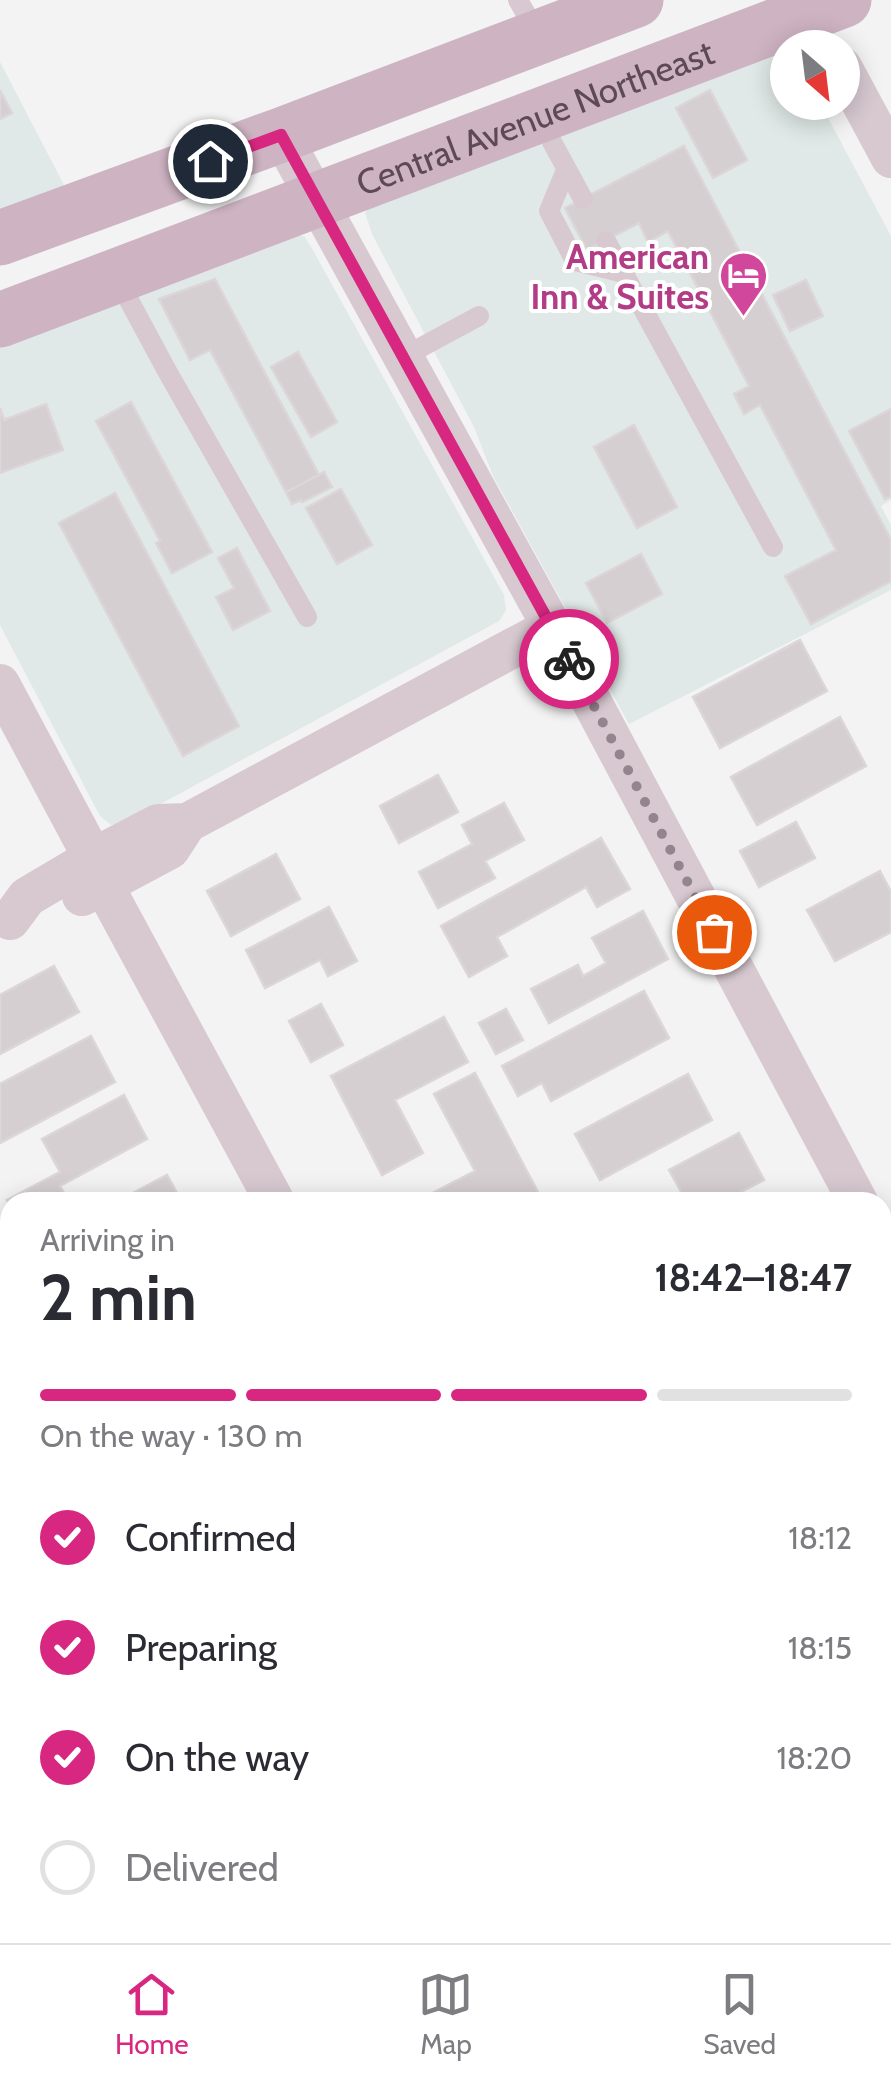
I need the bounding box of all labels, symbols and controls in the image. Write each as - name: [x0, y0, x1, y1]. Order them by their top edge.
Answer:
- street label: Central Avenue Northeast: [350, 30, 720, 205]
- north arrow: [770, 30, 860, 120]
- map controls: [770, 30, 860, 120]
- pin: [168, 119, 253, 204]
- icon: home: [183, 134, 238, 189]
- place label: American Inn & Suites: [530, 235, 709, 318]
- hotel icon: American Inn & Suites: [718, 250, 770, 318]
- courier: [519, 609, 619, 709]
- icon: bike: [542, 632, 597, 687]
- pin: [672, 890, 757, 975]
- icon: bag: [687, 905, 742, 960]
- text: Arriving in: [40, 1220, 175, 1259]
- text: 18:42–18:47: [654, 1254, 852, 1301]
- text: 2 min: [40, 1257, 197, 1336]
- text: On the way · 130 m: [40, 1416, 303, 1455]
- icon: check: [40, 1510, 95, 1565]
- text: Confirmed: [125, 1514, 296, 1561]
- text: 18:12: [788, 1518, 852, 1557]
- icon: check: [40, 1620, 95, 1675]
- text: Preparing: [125, 1624, 277, 1671]
- text: 18:15: [788, 1628, 852, 1667]
- icon: check: [40, 1730, 95, 1785]
- text: On the way: [125, 1734, 309, 1781]
- text: 18:20: [776, 1738, 852, 1777]
- text: Delivered: [125, 1844, 279, 1891]
- tab: Home: [115, 1967, 189, 2061]
- tab: Map: [418, 1967, 473, 2061]
- tab: Saved: [703, 1967, 776, 2061]

